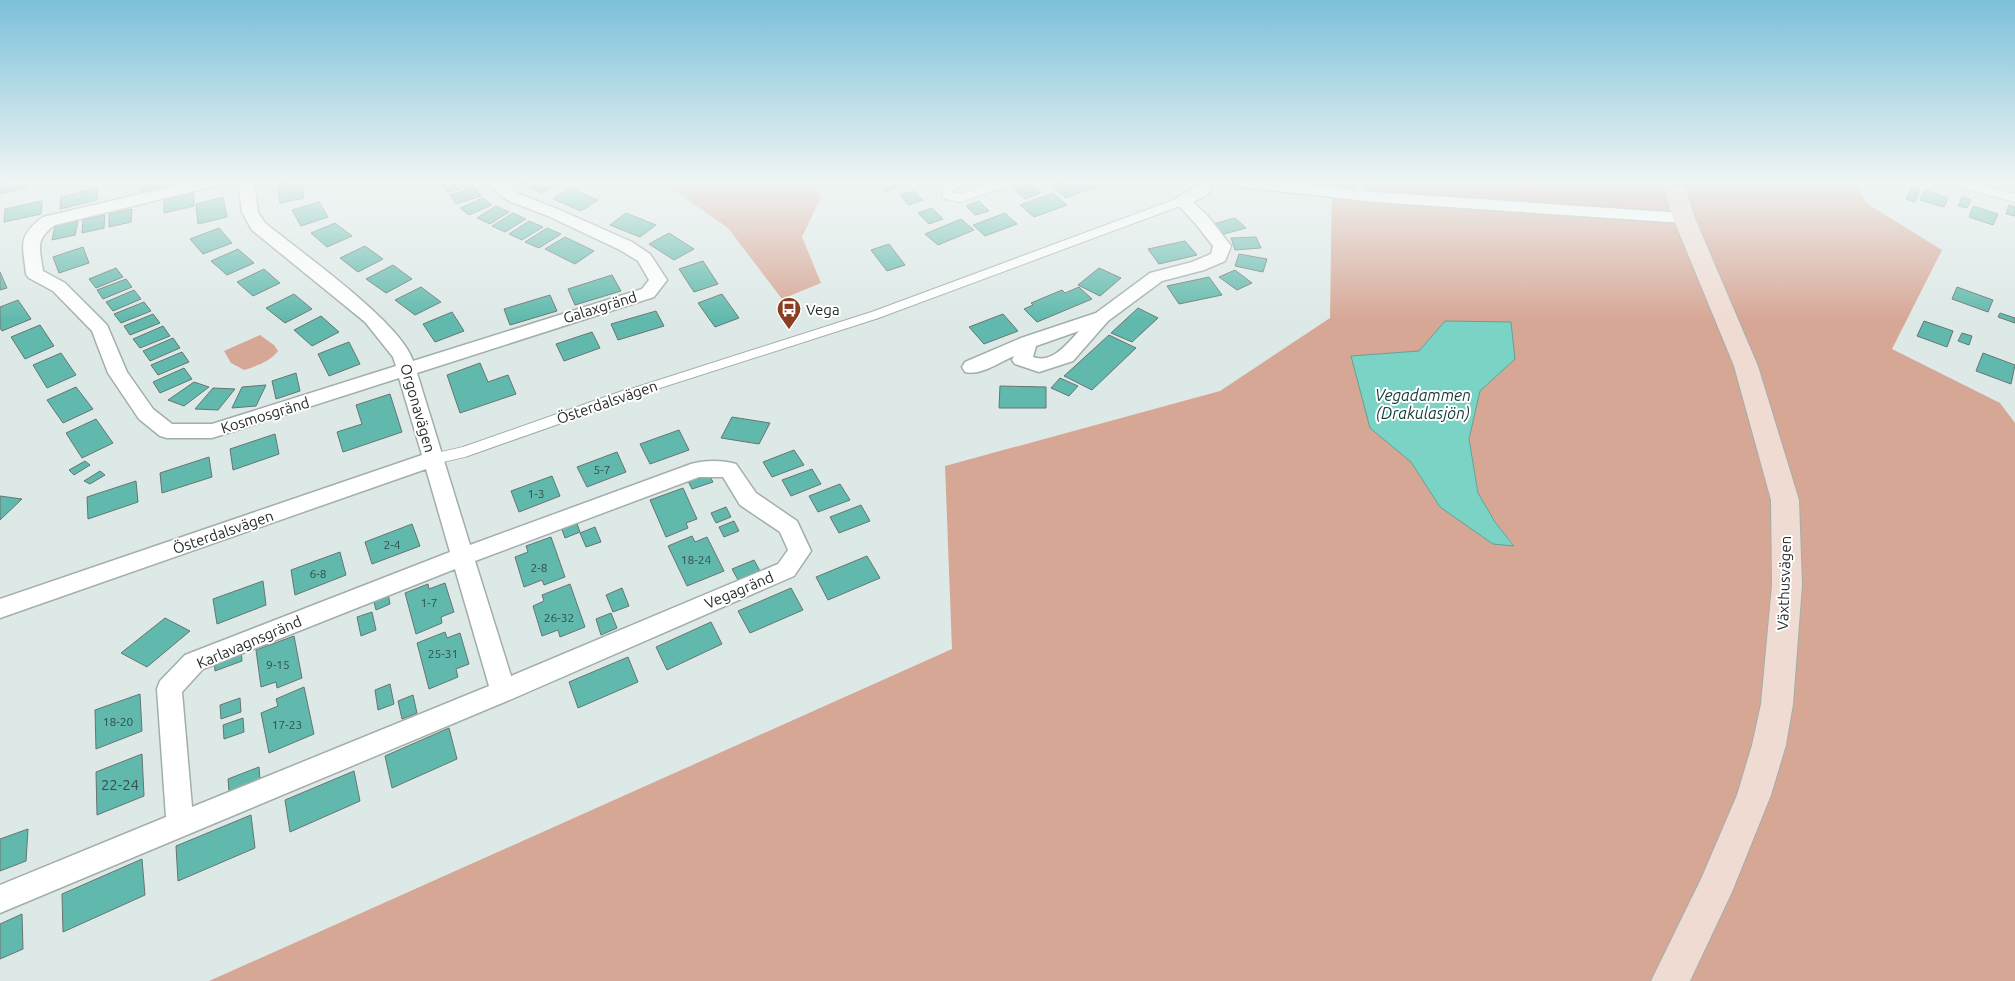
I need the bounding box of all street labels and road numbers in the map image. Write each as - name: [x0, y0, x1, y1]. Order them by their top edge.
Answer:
- street label: Galaxgränd: [561, 288, 639, 326]
- street label: Orgonavägen: [397, 362, 439, 454]
- street label: Österdalsvägen: [554, 377, 660, 427]
- street label: Kosmosgränd: [219, 393, 311, 437]
- street label: Österdalsvägen: [170, 507, 276, 557]
- street label: Växthusvägen: [1774, 535, 1794, 631]
- street label: Vegagränd: [702, 568, 776, 612]
- street label: Karlavagnsgränd: [194, 612, 304, 672]

